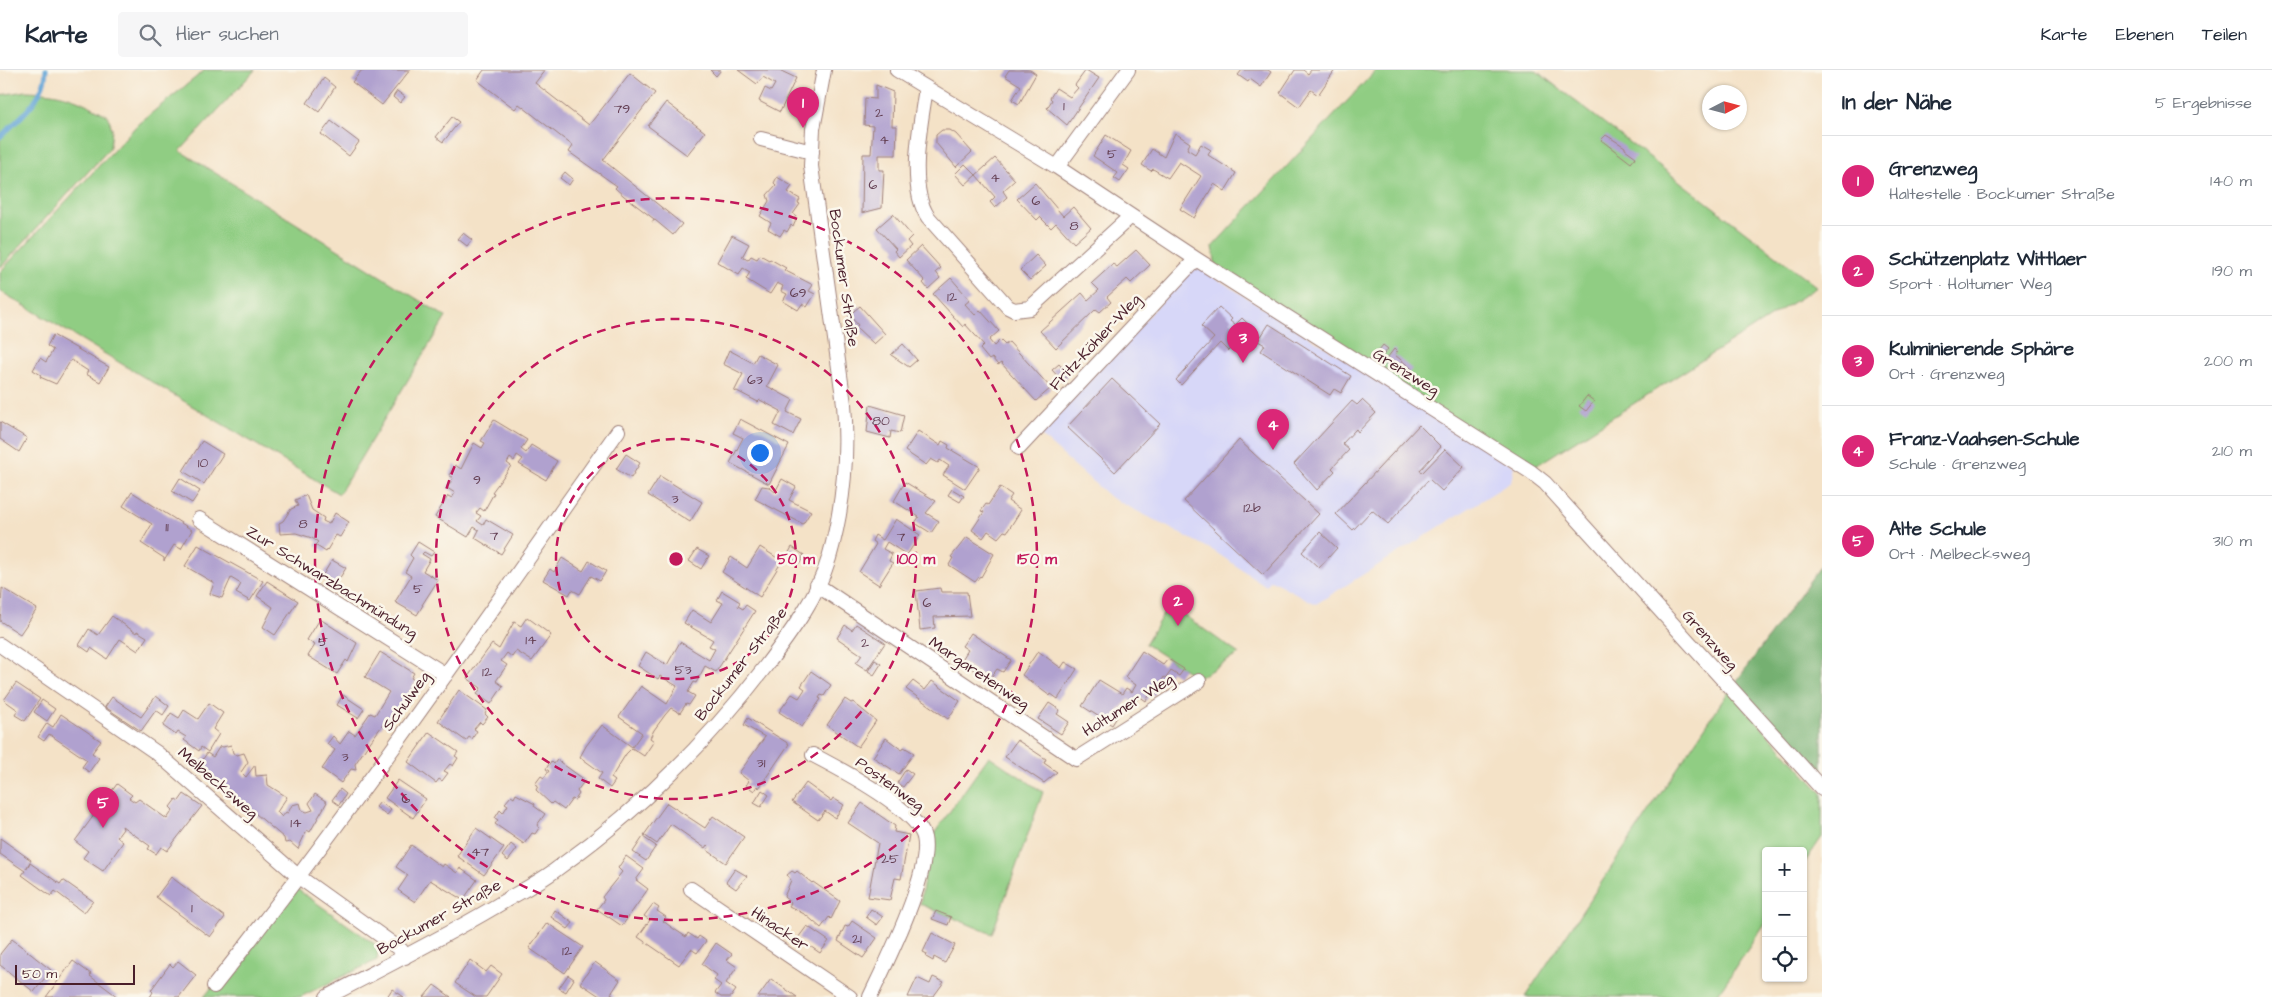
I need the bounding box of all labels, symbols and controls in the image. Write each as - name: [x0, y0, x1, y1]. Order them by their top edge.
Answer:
- search box: [118, 12, 468, 57]
- text: Karte: [25, 18, 88, 52]
- icon: search: [136, 21, 164, 49]
- text: Hier suchen: [176, 21, 279, 48]
- text: Karte: [2040, 22, 2088, 47]
- text: Ebenen: [2116, 22, 2174, 47]
- text: Teilen: [2202, 22, 2247, 47]
- north arrow: [1702, 85, 1747, 130]
- pin: 1: [787, 87, 819, 128]
- text: In der Nähe: [1842, 88, 1952, 117]
- text: 5 Ergebnisse: [2155, 92, 2252, 114]
- house number: 1: [1063, 96, 1065, 116]
- house number: 79: [614, 99, 630, 119]
- house number: 2: [875, 103, 883, 123]
- house number: 4: [879, 130, 889, 150]
- house number: 5: [1107, 144, 1117, 164]
- text: Grenzweg: [1889, 156, 1977, 183]
- house number: 4: [990, 168, 1000, 188]
- text: 1: [1857, 170, 1859, 192]
- text: 140 m: [2210, 170, 2252, 192]
- house number: 6: [869, 175, 878, 195]
- text: Haltestelle · Bockumer Straße: [1889, 183, 2115, 205]
- house number: 6: [1032, 191, 1041, 211]
- street label: Bockumer Straße: [823, 208, 865, 348]
- house number: 8: [1069, 216, 1079, 236]
- text: Schützenplatz Wittlaer: [1889, 246, 2087, 273]
- text: 2: [1853, 260, 1863, 282]
- text: 190 m: [2212, 260, 2252, 282]
- text: Sport · Holtumer Weg: [1889, 273, 2052, 295]
- house number: 69: [790, 283, 806, 303]
- house number: 12: [947, 287, 957, 307]
- street label: Fritz-Köhler-Weg: [1044, 289, 1146, 396]
- pin: 3: [1227, 322, 1259, 363]
- text: Kulminierende Sphäre: [1889, 336, 2074, 363]
- street label: Grenzweg: [1368, 343, 1443, 402]
- text: 3: [1854, 350, 1862, 372]
- text: 200 m: [2204, 350, 2252, 372]
- text: Ort · Grenzweg: [1889, 363, 2004, 385]
- house number: 63: [747, 370, 763, 390]
- pin: 4: [1257, 409, 1289, 450]
- house number: 80: [872, 411, 890, 431]
- text: Franz-Vaahsen-Schule: [1889, 426, 2080, 453]
- your location: [747, 440, 773, 466]
- text: 4: [1853, 440, 1863, 462]
- text: 210 m: [2212, 440, 2252, 462]
- house number: 10: [198, 453, 208, 473]
- text: Schule · Grenzweg: [1889, 453, 2026, 475]
- house number: 9: [473, 470, 481, 490]
- house number: 3: [671, 489, 679, 509]
- house number: 12b: [1243, 498, 1261, 518]
- house number: 8: [298, 514, 308, 534]
- text: Alte Schule: [1889, 516, 1986, 543]
- house number: 11: [165, 517, 169, 537]
- street label: Zur Schwarzbachmündung: [242, 520, 422, 645]
- house number: 7: [490, 526, 499, 546]
- house number: 7: [897, 527, 906, 547]
- text: 5: [1852, 530, 1864, 552]
- text: 310 m: [2213, 530, 2252, 552]
- text: Ort · Melbecksweg: [1889, 543, 2030, 565]
- text: 50 m: [777, 549, 815, 570]
- text: 100 m: [897, 549, 936, 570]
- text: 150 m: [1017, 549, 1057, 570]
- centre of rings: [667, 550, 685, 568]
- house number: 5: [413, 579, 423, 599]
- pin: 2: [1162, 585, 1194, 626]
- house number: 6: [923, 593, 932, 613]
- street label: Bockumer Straße: [690, 602, 793, 725]
- street label: Grenzweg: [1676, 605, 1743, 676]
- house number: 14: [525, 630, 537, 650]
- street label: Margaretenweg: [924, 631, 1034, 716]
- house number: 5: [318, 632, 328, 652]
- house number: 2: [861, 633, 869, 653]
- house number: 53: [674, 660, 692, 680]
- house number: 12: [482, 662, 492, 682]
- street label: Schulweg: [377, 667, 436, 736]
- street label: Holtumer Weg: [1078, 668, 1178, 743]
- street label: Melbecksweg: [172, 742, 263, 825]
- house number: 3: [341, 747, 349, 767]
- street label: Postenweg: [851, 752, 929, 817]
- house number: 31: [757, 753, 766, 773]
- pin: 5: [87, 787, 119, 828]
- house number: 6: [402, 789, 411, 809]
- house number: 14: [290, 813, 302, 833]
- house number: 47: [471, 842, 489, 862]
- map controls: [1762, 847, 1807, 982]
- button: +: [1762, 847, 1807, 892]
- house number: 25: [881, 849, 899, 869]
- street label: Bockumer Straße: [373, 874, 505, 960]
- button: −: [1762, 892, 1807, 937]
- house number: 1: [191, 898, 193, 918]
- street label: Hinacker: [747, 902, 814, 957]
- house number: 21: [852, 929, 862, 949]
- button: locate: [1762, 937, 1807, 982]
- house number: 12: [562, 941, 572, 961]
- scale bar: [15, 962, 135, 985]
- text: 50 m: [22, 964, 57, 984]

